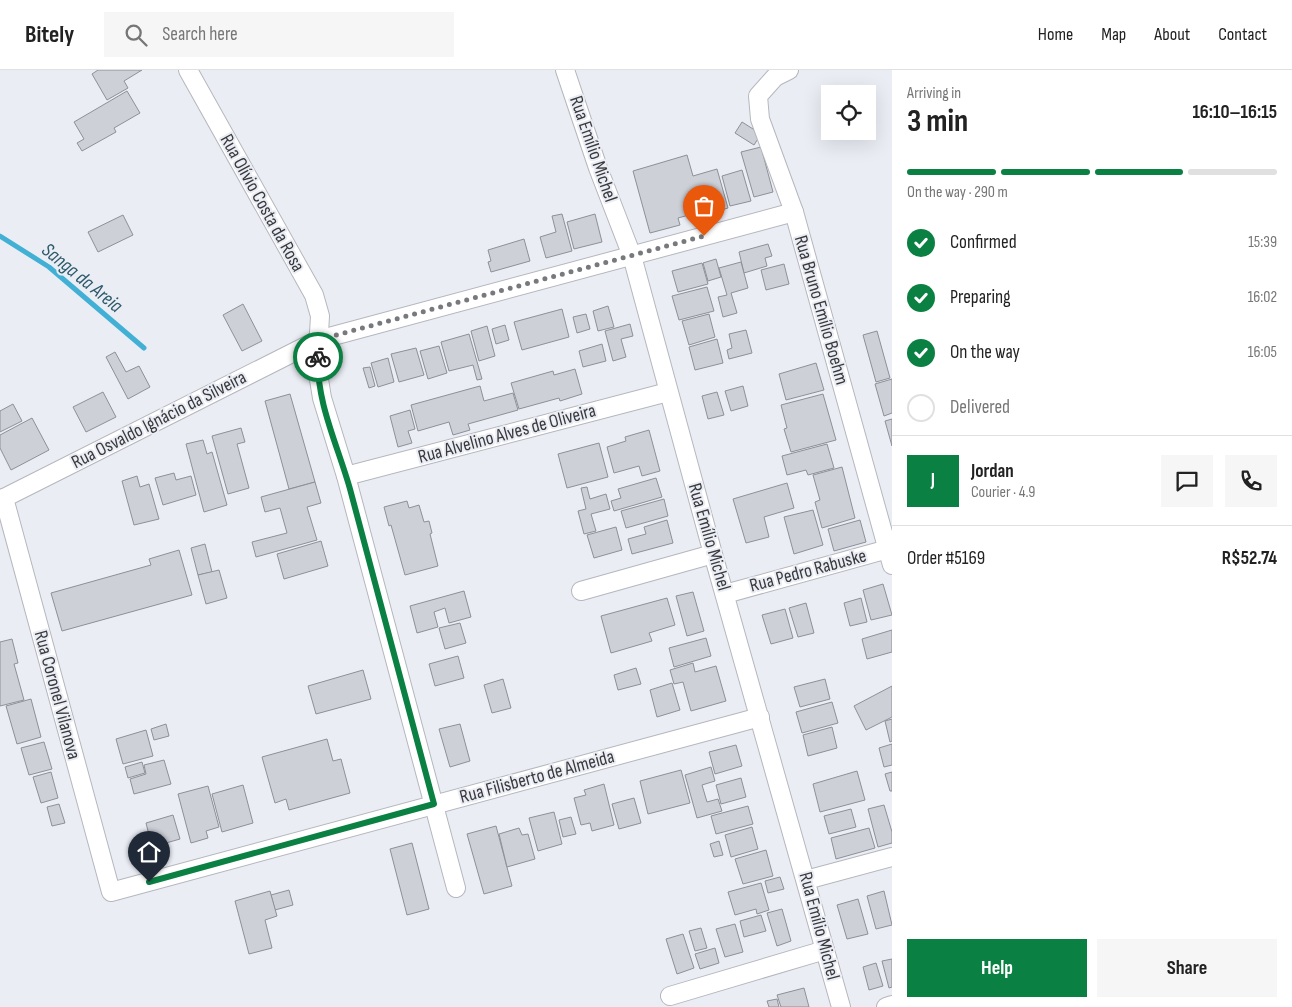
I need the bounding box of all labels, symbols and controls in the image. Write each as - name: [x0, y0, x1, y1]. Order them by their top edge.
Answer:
- search box: [104, 12, 454, 57]
- text: Bitely: [25, 20, 74, 49]
- icon: search: [122, 21, 150, 49]
- text: Search here: [162, 23, 238, 46]
- text: Home: [1038, 24, 1073, 45]
- text: Map: [1101, 24, 1126, 45]
- text: About: [1154, 24, 1190, 45]
- text: Contact: [1218, 24, 1267, 45]
- text: Arriving in: [907, 84, 961, 103]
- map controls: [821, 85, 876, 140]
- button: locate: [821, 85, 876, 140]
- street label: Rua Emílio Michel: [564, 93, 622, 205]
- text: 16:10–16:15: [1192, 101, 1277, 124]
- text: 3 min: [907, 102, 968, 141]
- street label: Rua Olívio Costa da Rosa: [215, 130, 309, 276]
- text: On the way · 290 m: [907, 183, 1008, 202]
- pin: [683, 185, 725, 236]
- icon: bag: [690, 192, 718, 220]
- icon: check: [907, 229, 935, 257]
- text: Confirmed: [950, 231, 1017, 254]
- street label: Rua Bruno Emílio Boehm: [789, 233, 853, 387]
- text: 15:39: [1248, 233, 1277, 252]
- water label: Sanga da Areia: [37, 238, 127, 318]
- icon: check: [907, 284, 935, 312]
- text: Preparing: [950, 286, 1011, 309]
- text: 16:02: [1248, 288, 1277, 307]
- courier: [293, 332, 343, 382]
- icon: check: [907, 339, 935, 367]
- text: On the way: [950, 341, 1020, 364]
- icon: bike: [304, 343, 332, 371]
- text: 16:05: [1248, 343, 1277, 362]
- street label: Rua Osvaldo Ignácio da Silveira: [68, 366, 250, 474]
- text: Delivered: [950, 396, 1010, 419]
- street label: Rua Alvelino Alves de Oliveira: [416, 399, 598, 469]
- button: chat: [1161, 455, 1213, 507]
- button: phone: [1225, 455, 1277, 507]
- text: Jordan: [971, 460, 1014, 483]
- text: J: [931, 469, 935, 492]
- street label: Rua Emílio Michel: [683, 481, 735, 593]
- text: Courier · 4.9: [971, 483, 1035, 502]
- street label: Rua Pedro Rabuske: [747, 544, 869, 598]
- text: Order #5169: [907, 547, 985, 570]
- text: R$52.74: [1222, 547, 1277, 570]
- street label: Rua Coronel Vilanova: [29, 628, 85, 762]
- street label: Rua Filisberto de Almeida: [457, 745, 617, 809]
- pin: [128, 831, 170, 882]
- icon: home: [135, 838, 163, 866]
- street label: Rua Emílio Michel: [794, 870, 844, 982]
- button: Help: [907, 939, 1087, 997]
- button: Share: [1097, 939, 1277, 997]

